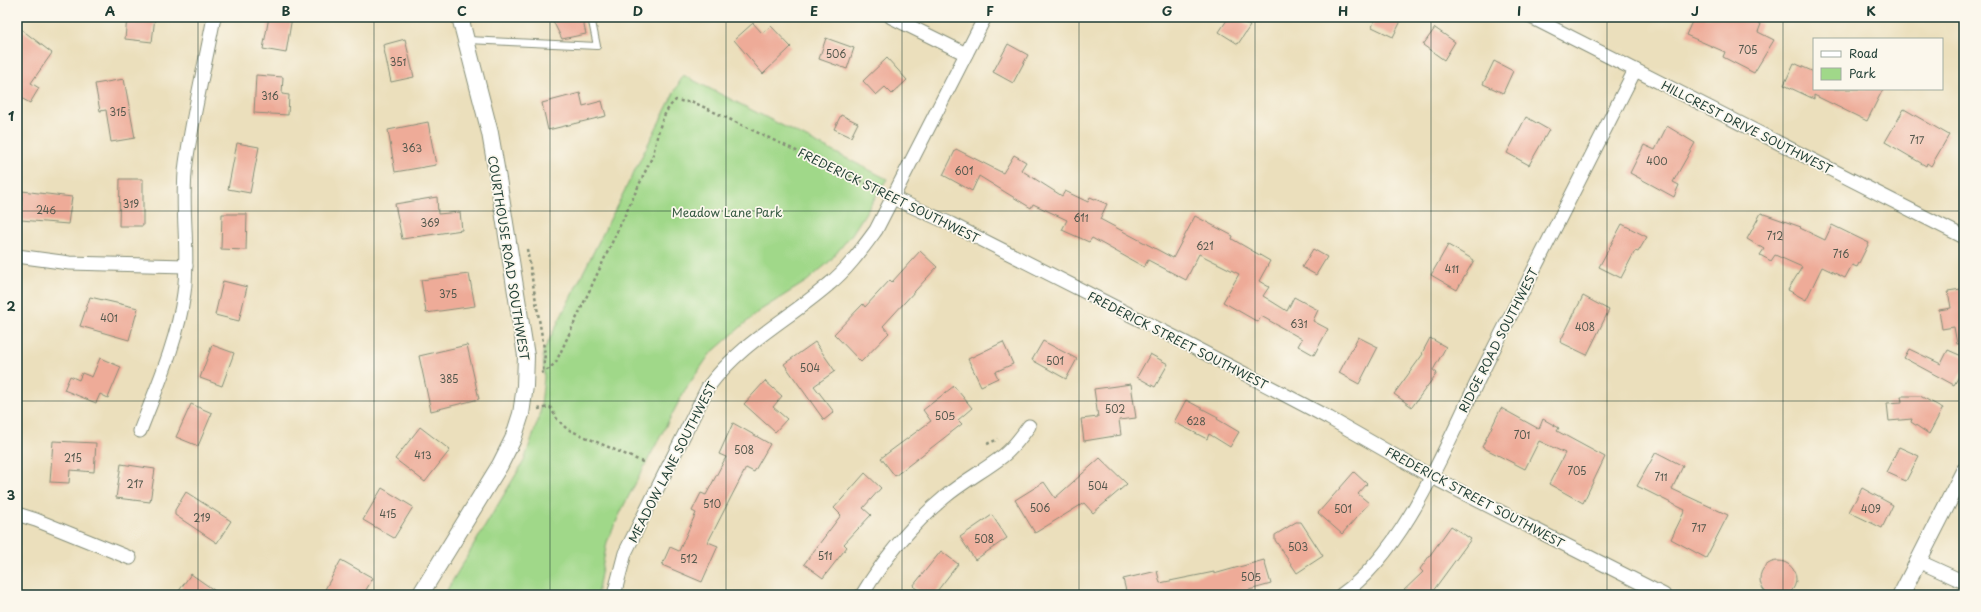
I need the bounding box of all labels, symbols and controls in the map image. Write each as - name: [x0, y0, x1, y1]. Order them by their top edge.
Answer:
- text: A: [105, 1, 115, 20]
- text: B: [282, 1, 291, 20]
- text: C: [457, 1, 467, 20]
- text: D: [633, 1, 643, 20]
- text: E: [810, 1, 818, 20]
- text: F: [986, 1, 994, 20]
- text: G: [1162, 1, 1172, 20]
- text: H: [1338, 1, 1348, 20]
- text: I: [1517, 1, 1521, 20]
- text: J: [1691, 1, 1699, 20]
- text: K: [1866, 1, 1876, 20]
- legend: [1813, 38, 1943, 90]
- house number: 705: [1738, 42, 1758, 57]
- text: Road: [1849, 44, 1878, 62]
- house number: 506: [826, 46, 846, 61]
- house number: 351: [390, 54, 406, 69]
- text: Park: [1849, 64, 1876, 82]
- street label: HILLCREST DRIVE SOUTHWEST: [1658, 76, 1836, 178]
- house number: 316: [261, 88, 279, 103]
- house number: 315: [110, 104, 126, 119]
- text: 1: [8, 106, 14, 125]
- house number: 717: [1910, 132, 1925, 147]
- house number: 363: [402, 140, 422, 155]
- street label: FREDERICK STREET SOUTHWEST: [795, 143, 984, 247]
- house number: 400: [1646, 153, 1668, 168]
- street label: COURTHOUSE ROAD SOUTHWEST: [484, 154, 534, 363]
- house number: 601: [955, 163, 973, 178]
- house number: 319: [123, 196, 139, 211]
- house number: 246: [36, 202, 56, 217]
- park label: Meadow Lane Park: [672, 203, 782, 221]
- house number: 611: [1073, 210, 1089, 225]
- house number: 369: [420, 215, 440, 230]
- house number: 712: [1767, 228, 1783, 243]
- house number: 621: [1196, 238, 1214, 253]
- house number: 716: [1833, 246, 1849, 261]
- house number: 411: [1445, 261, 1459, 276]
- street label: RIDGE ROAD SOUTHWEST: [1454, 264, 1543, 415]
- house number: 375: [439, 286, 457, 301]
- street label: FREDERICK STREET SOUTHWEST: [1085, 286, 1272, 394]
- text: 2: [6, 296, 16, 315]
- house number: 401: [100, 310, 118, 325]
- house number: 631: [1290, 316, 1308, 331]
- house number: 408: [1575, 319, 1595, 334]
- house number: 501: [1046, 353, 1064, 368]
- house number: 504: [800, 360, 821, 375]
- house number: 385: [440, 371, 458, 386]
- street label: MEADOW LANE SOUTHWEST: [623, 378, 721, 546]
- house number: 502: [1105, 401, 1125, 416]
- house number: 505: [935, 408, 955, 423]
- house number: 628: [1186, 413, 1206, 428]
- house number: 701: [1514, 427, 1530, 442]
- house number: 508: [734, 442, 754, 457]
- street label: FREDERICK STREET SOUTHWEST: [1382, 442, 1568, 552]
- house number: 413: [414, 447, 432, 462]
- house number: 215: [64, 450, 82, 465]
- house number: 705: [1567, 463, 1587, 478]
- house number: 711: [1654, 469, 1668, 484]
- house number: 217: [127, 476, 144, 491]
- house number: 504: [1088, 478, 1109, 493]
- text: 3: [7, 485, 16, 504]
- house number: 510: [703, 496, 721, 511]
- house number: 506: [1030, 500, 1050, 515]
- house number: 501: [1334, 501, 1352, 516]
- house number: 409: [1861, 501, 1881, 516]
- house number: 415: [380, 506, 396, 521]
- house number: 219: [193, 510, 211, 525]
- house number: 717: [1692, 520, 1707, 535]
- house number: 508: [974, 531, 994, 546]
- house number: 503: [1288, 539, 1308, 554]
- house number: 511: [818, 548, 832, 563]
- house number: 512: [680, 551, 698, 566]
- house number: 505: [1241, 569, 1261, 584]

